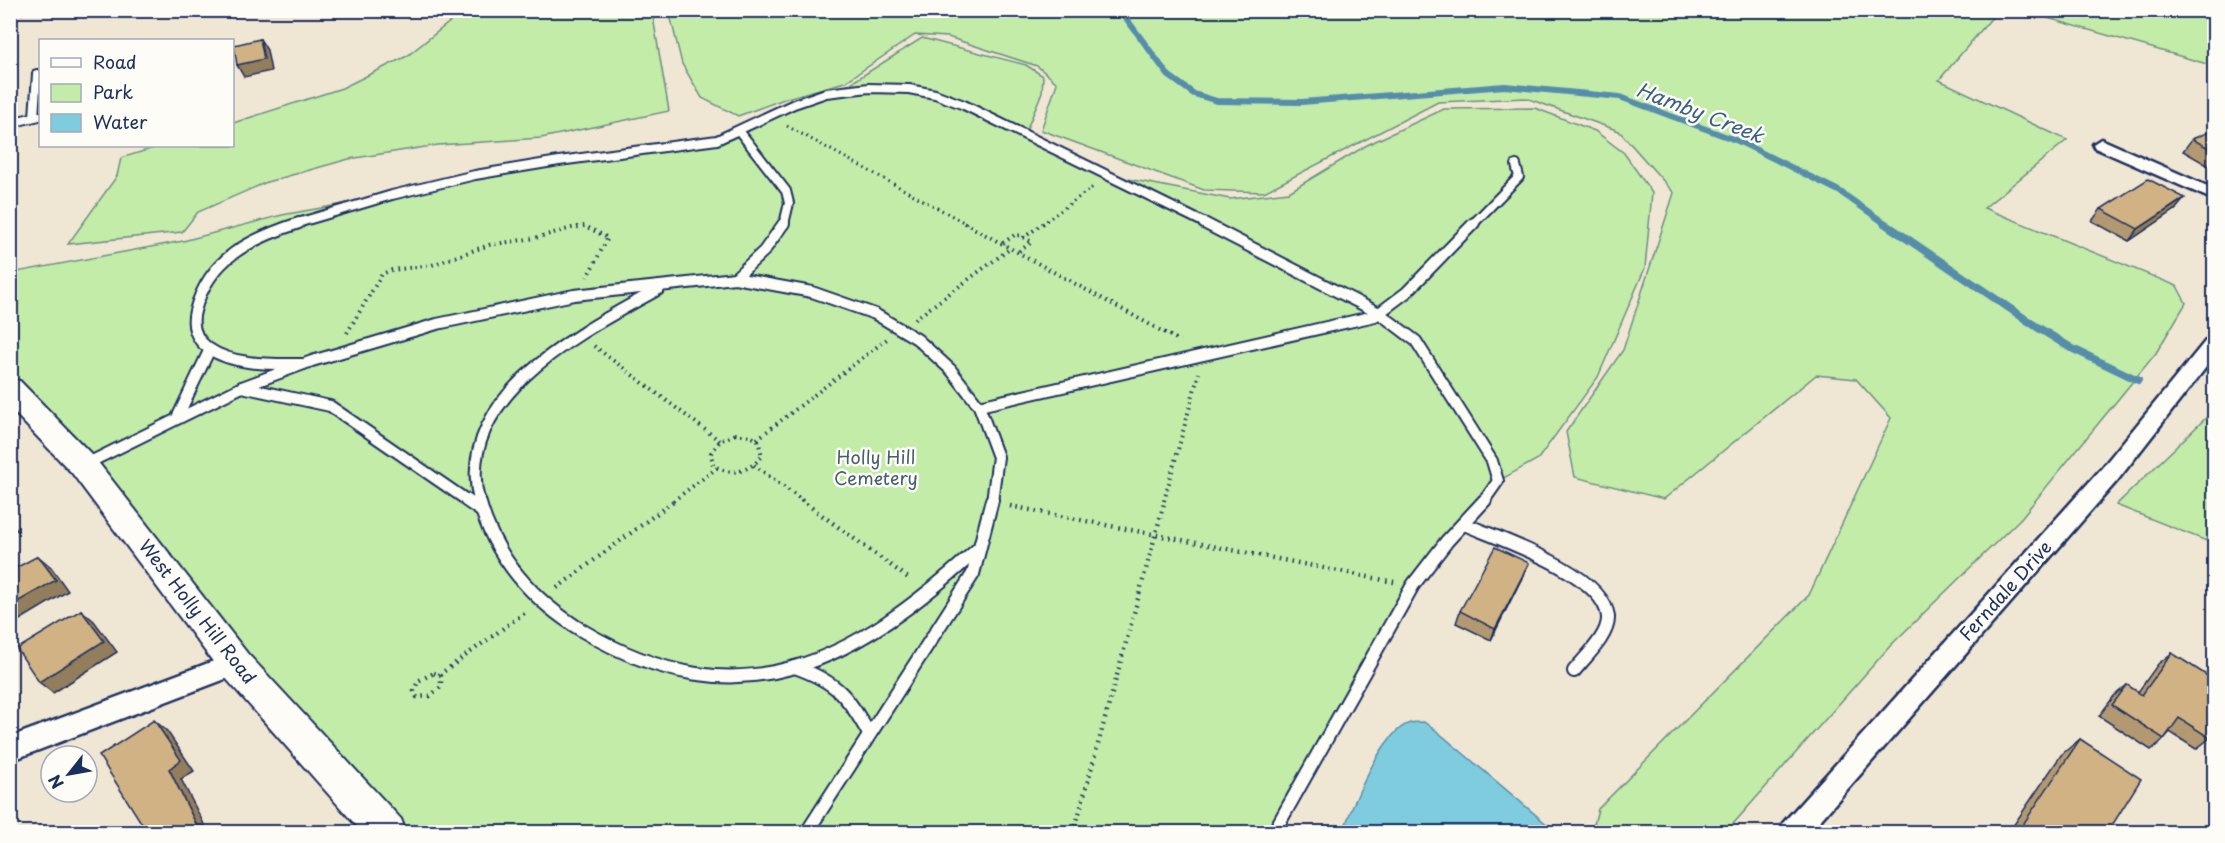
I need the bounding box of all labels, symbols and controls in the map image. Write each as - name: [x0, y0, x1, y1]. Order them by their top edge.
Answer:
- legend: [39, 39, 234, 147]
- text: Road: [93, 48, 137, 75]
- water label: Hamby Creek: [1632, 74, 1769, 150]
- text: Park: [93, 78, 133, 105]
- text: Water: [93, 108, 148, 135]
- park label: Holly Hill Cemetery: [834, 443, 918, 491]
- street label: West Holly Hill Road: [133, 533, 263, 689]
- street label: Ferndale Drive: [1952, 534, 2057, 646]
- north arrow: [39, 744, 99, 804]
- text: N: [42, 771, 69, 794]

